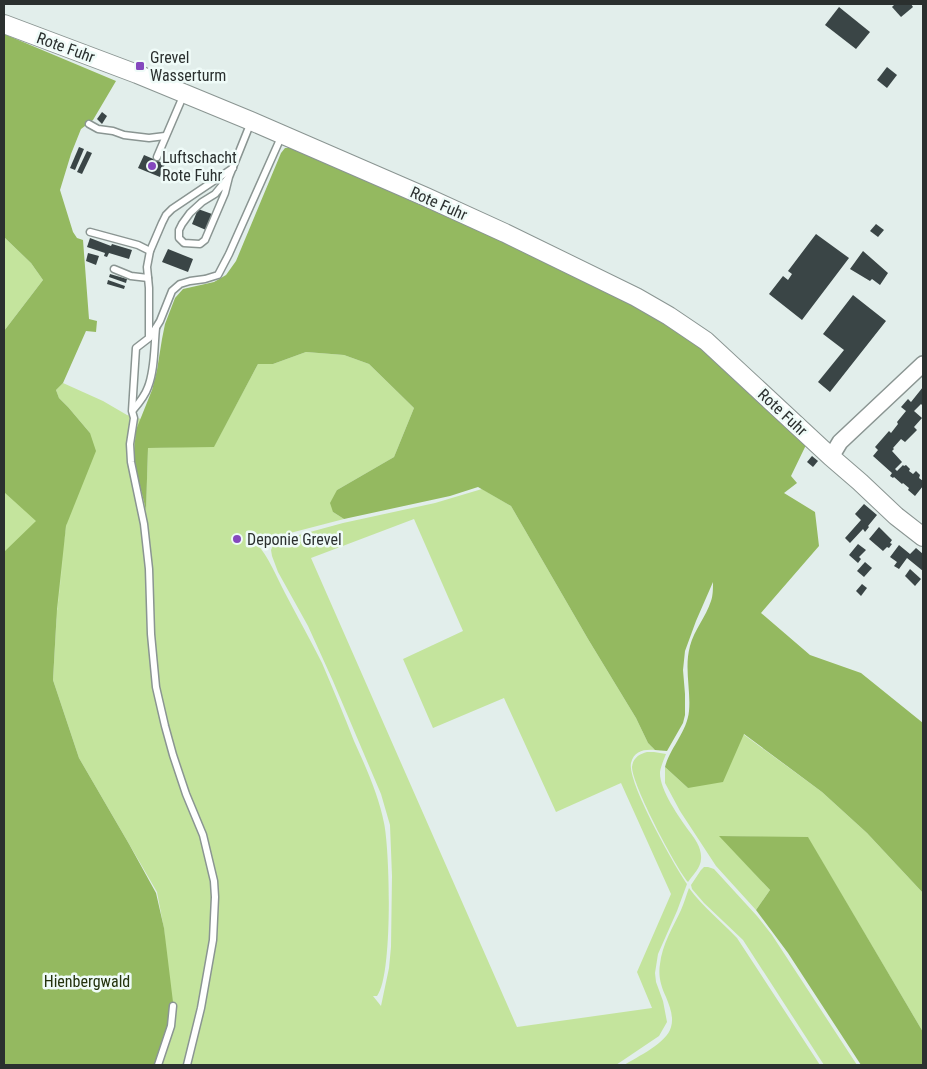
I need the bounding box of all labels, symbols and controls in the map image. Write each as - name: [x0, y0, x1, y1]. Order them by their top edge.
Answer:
- street label: Rote Fuhr: [34, 28, 98, 67]
- place label: Grevel Wasserturm: [150, 48, 226, 85]
- marker: Grevel Wasserturm: [134, 60, 146, 72]
- place label: Luftschacht Rote Fuhr: [162, 148, 237, 185]
- marker: Luftschacht Rote Fuhr: [146, 160, 158, 172]
- street label: Rote Fuhr: [407, 183, 470, 224]
- street label: Rote Fuhr: [754, 385, 811, 440]
- place label: Deponie Grevel: [247, 530, 342, 549]
- marker: Deponie Grevel: [231, 533, 243, 545]
- park label: Hienbergwald: [44, 972, 130, 991]

